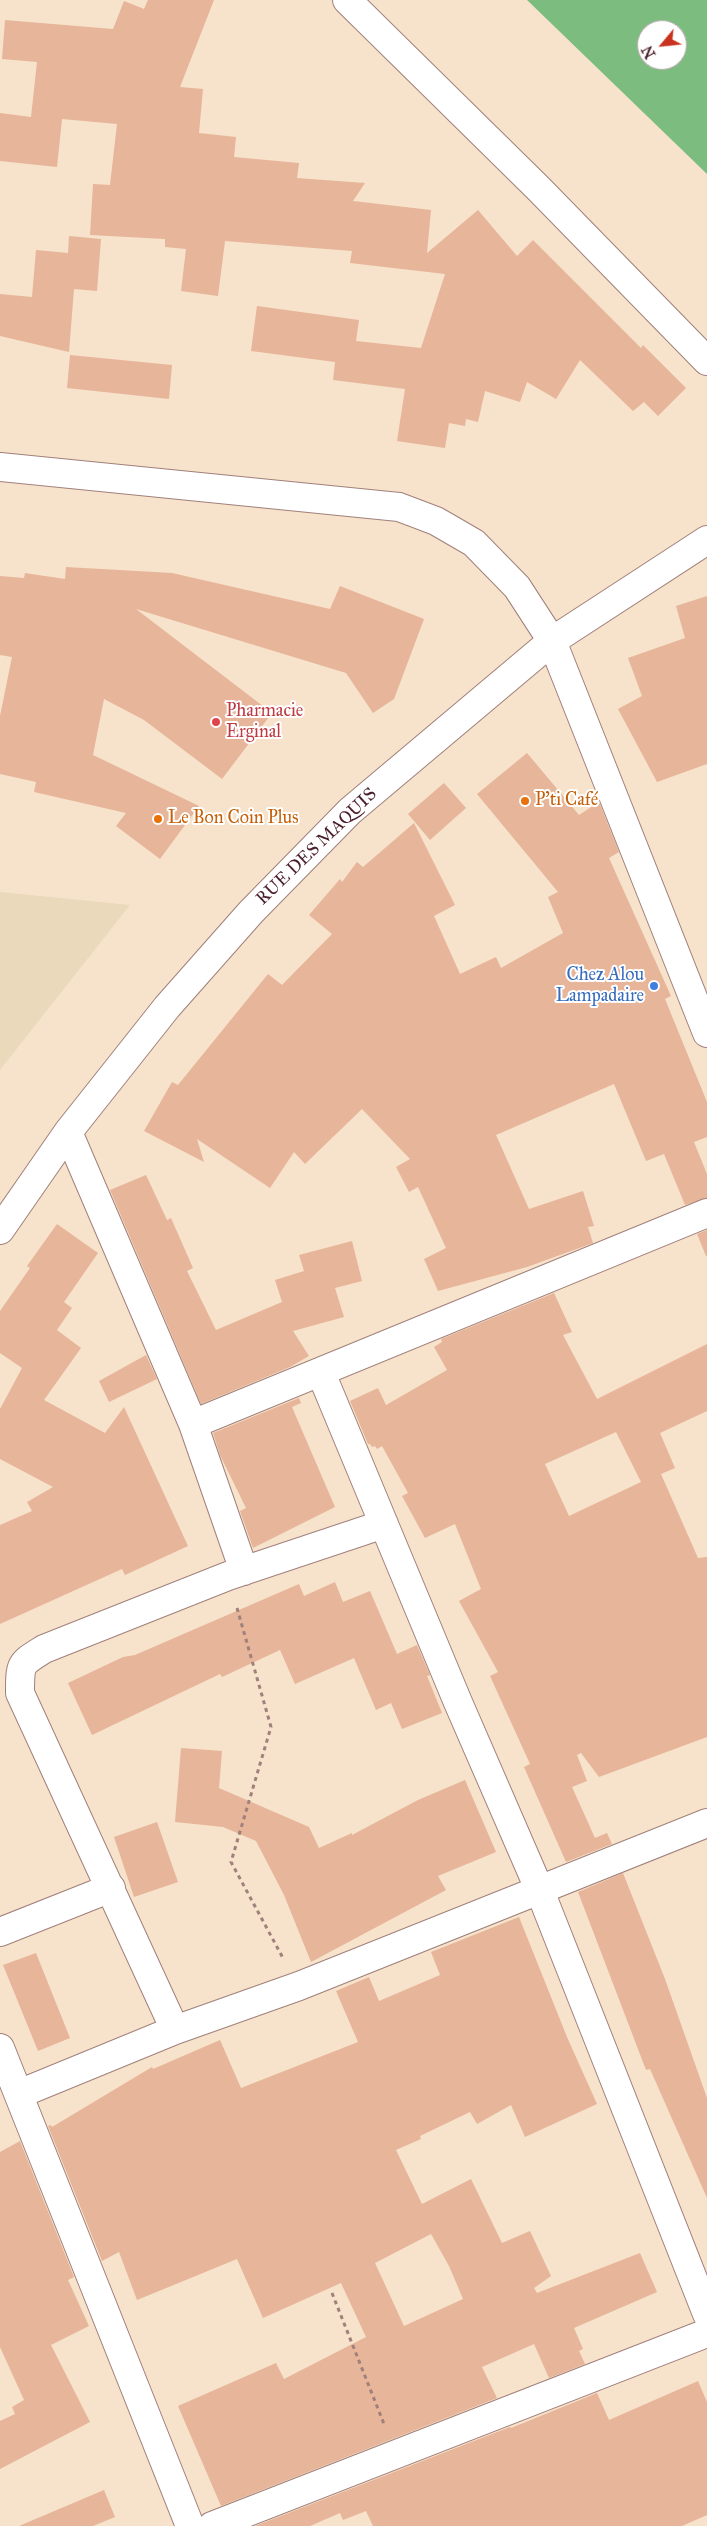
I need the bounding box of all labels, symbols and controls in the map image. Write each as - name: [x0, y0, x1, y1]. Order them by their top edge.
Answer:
- north arrow: [637, 20, 687, 70]
- text: N: [639, 43, 659, 61]
- place label: Pharmacie Erginal: [226, 701, 303, 744]
- marker: Pharmacie Erginal: [210, 716, 222, 728]
- street label: RUE DES MAQUIS: [252, 784, 382, 910]
- place label: P'ti Café: [535, 790, 598, 812]
- marker: P'ti Café: [519, 795, 531, 807]
- place label: Le Bon Coin Plus: [168, 808, 299, 830]
- marker: Le Bon Coin Plus: [152, 813, 164, 825]
- place label: Chez Alou Lampadaire: [556, 965, 644, 1008]
- marker: Chez Alou Lampadaire: [648, 980, 660, 992]

